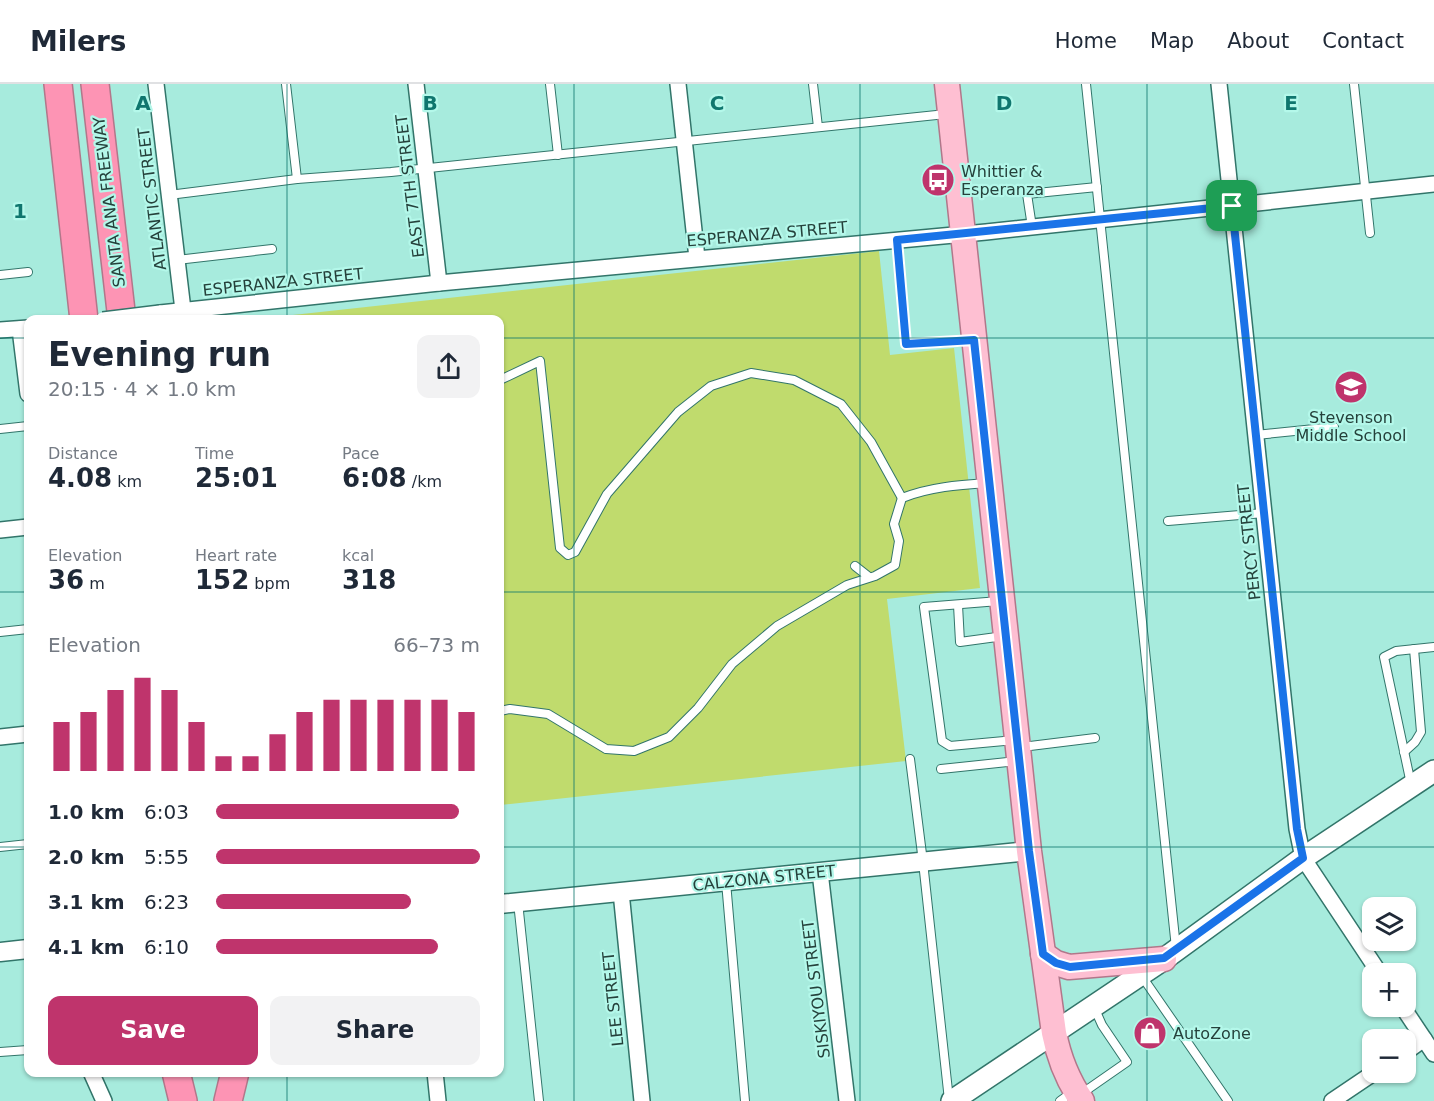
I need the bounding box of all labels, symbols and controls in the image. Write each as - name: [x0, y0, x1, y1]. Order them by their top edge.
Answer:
- text: Milers: [30, 25, 127, 58]
- text: Home: [1055, 29, 1117, 53]
- text: Map: [1150, 29, 1194, 53]
- text: About: [1227, 29, 1289, 53]
- text: Contact: [1322, 29, 1404, 53]
- text: A: [135, 91, 151, 115]
- text: B: [422, 91, 438, 115]
- text: C: [710, 91, 724, 115]
- text: D: [996, 91, 1012, 115]
- text: E: [1284, 91, 1298, 115]
- street label: EAST 7TH STREET: [392, 113, 428, 259]
- street label: SANTA ANA FREEWAY: [89, 115, 129, 288]
- street label: ATLANTIC STREET: [134, 126, 170, 271]
- bus stop icon: Whittier & Esperanza: [920, 162, 956, 198]
- place label: Whittier & Esperanza: [961, 162, 1044, 199]
- pin: [1206, 180, 1257, 231]
- icon: arrive: [1215, 189, 1248, 222]
- text: 1: [13, 199, 27, 223]
- street label: ESPERANZA STREET: [686, 217, 848, 250]
- street label: ESPERANZA STREET: [202, 264, 364, 300]
- text: Evening run: [48, 335, 271, 374]
- button: share: [417, 335, 480, 398]
- school or university icon: Stevenson Middle School: [1333, 369, 1369, 405]
- text: 20:15 · 4 × 1.0 km: [48, 377, 236, 401]
- place label: Stevenson Middle School: [1295, 408, 1407, 445]
- text: Distance: [48, 444, 118, 463]
- text: Time: [195, 444, 234, 463]
- text: Pace: [342, 444, 379, 463]
- text: 4.08: [48, 463, 112, 493]
- text: 25:01: [195, 463, 278, 493]
- text: 6:08: [342, 463, 407, 493]
- text: km: [112, 472, 142, 491]
- text: /km: [407, 472, 442, 491]
- street label: PERCY STREET: [1233, 483, 1265, 601]
- text: Elevation: [48, 546, 122, 565]
- text: Heart rate: [195, 546, 277, 565]
- text: kcal: [342, 546, 374, 565]
- text: 36: [48, 565, 84, 595]
- text: 152: [195, 565, 249, 595]
- text: 318: [342, 565, 396, 595]
- text: m: [84, 574, 105, 593]
- text: bpm: [249, 574, 290, 593]
- text: Elevation: [48, 633, 141, 657]
- text: 66–73 m: [393, 633, 480, 657]
- text: 1.0 km: [48, 800, 125, 824]
- text: 6:03: [144, 800, 189, 824]
- text: 2.0 km: [48, 845, 125, 869]
- text: 5:55: [144, 845, 189, 869]
- street label: CALZONA STREET: [692, 861, 837, 895]
- text: 3.1 km: [48, 890, 125, 914]
- text: 6:23: [144, 890, 189, 914]
- map controls: [1362, 897, 1416, 1083]
- button: layers: [1362, 897, 1416, 951]
- street label: SISKIYOU STREET: [798, 918, 834, 1059]
- text: 4.1 km: [48, 935, 125, 959]
- text: 6:10: [144, 935, 189, 959]
- street label: LEE STREET: [599, 950, 627, 1047]
- button: +: [1362, 963, 1416, 1017]
- button: Save: [48, 996, 258, 1065]
- button: Share: [270, 996, 480, 1065]
- shop icon: AutoZone: [1132, 1015, 1168, 1051]
- place label: AutoZone: [1173, 1024, 1251, 1043]
- button: −: [1362, 1029, 1416, 1083]

